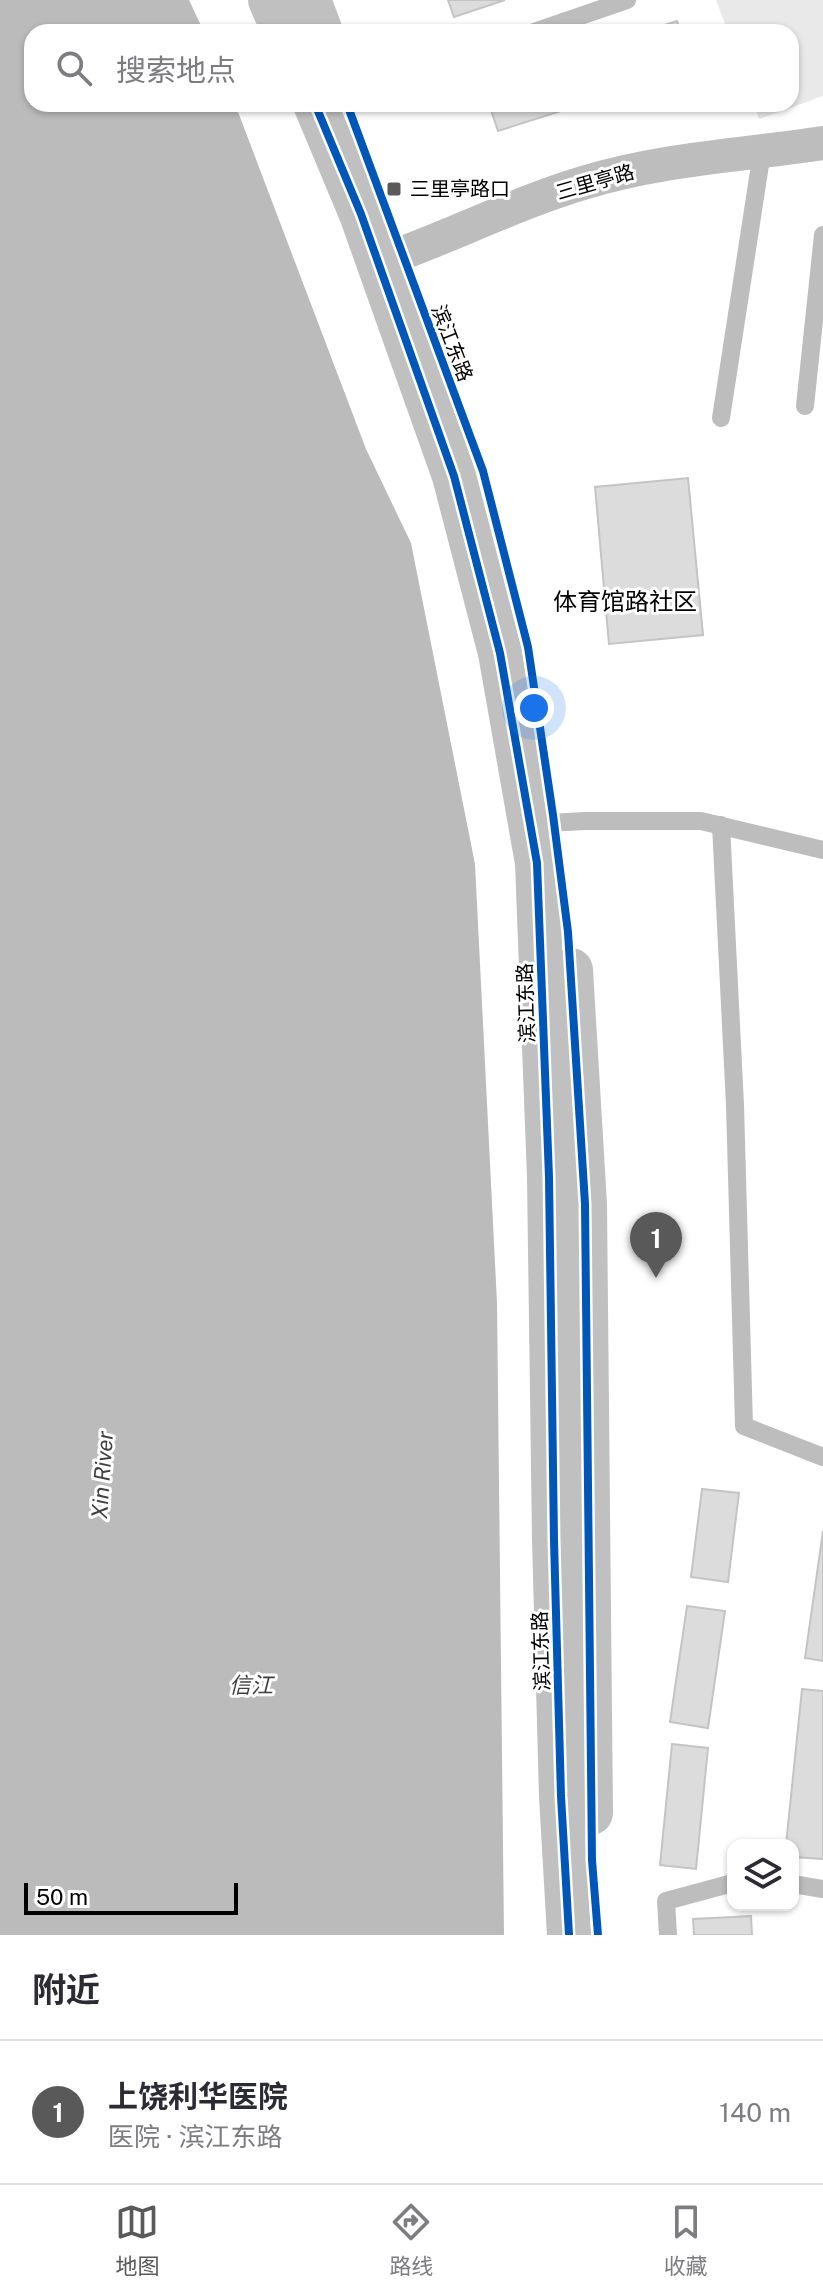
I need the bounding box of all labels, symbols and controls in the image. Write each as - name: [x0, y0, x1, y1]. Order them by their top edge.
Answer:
- search box: [24, 24, 799, 112]
- icon: search: [52, 46, 96, 90]
- text: 搜索地点: [116, 52, 236, 88]
- street label: 三里亭路: [553, 159, 637, 205]
- place label: 三里亭路口: [410, 177, 510, 201]
- marker: 三里亭路口: [385, 180, 403, 198]
- street label: 滨江东路: [426, 301, 478, 385]
- district label: 体育馆路社区: [553, 587, 697, 615]
- your location: [514, 688, 554, 728]
- street label: 滨江东路: [513, 963, 539, 1043]
- pin: 1: [630, 1212, 682, 1278]
- water label: Xin River: [86, 1430, 118, 1520]
- street label: 滨江东路: [528, 1611, 554, 1691]
- water label: 信江: [229, 1672, 275, 1698]
- map controls: [727, 1839, 799, 1911]
- button: layers: [727, 1839, 799, 1911]
- scale bar: [24, 1879, 238, 1915]
- text: 50 m: [36, 1884, 88, 1910]
- text: 附近: [32, 1970, 100, 2010]
- text: 上饶利华医院: [108, 2078, 288, 2114]
- text: 1: [52, 2097, 64, 2128]
- text: 140 m: [719, 2097, 791, 2128]
- text: 医院 · 滨江东路: [108, 2121, 282, 2152]
- tab: 地图: [115, 2200, 159, 2280]
- tab: 路线: [389, 2200, 434, 2280]
- tab: 收藏: [664, 2200, 708, 2280]

